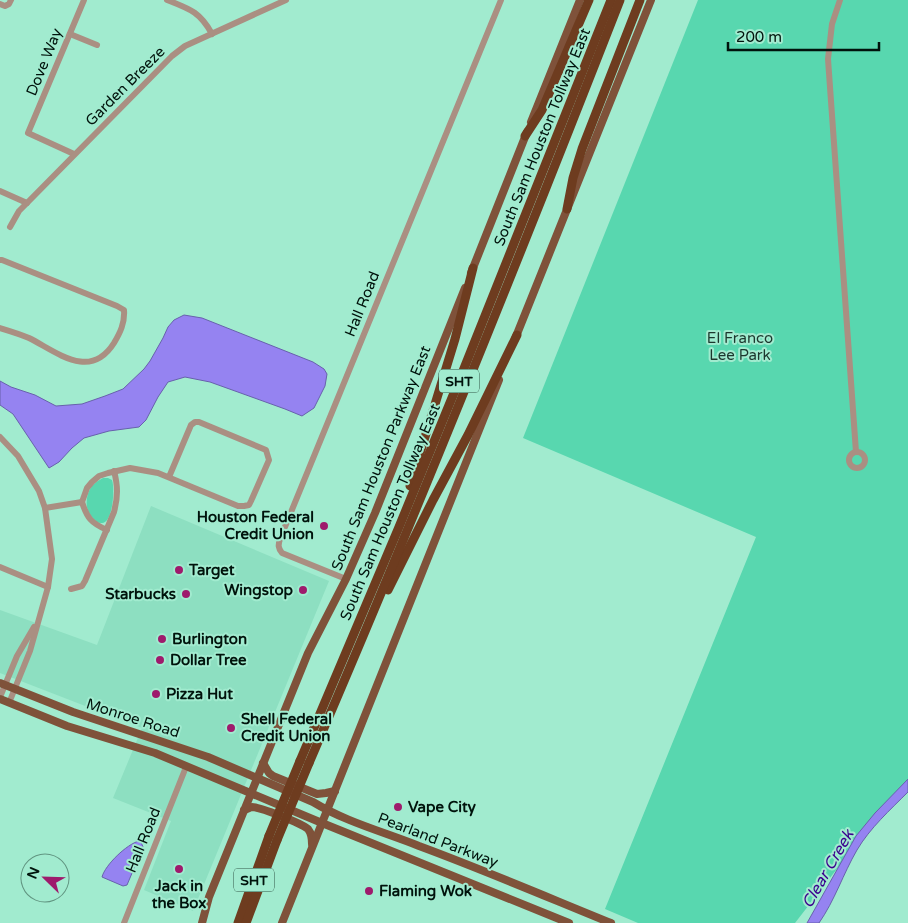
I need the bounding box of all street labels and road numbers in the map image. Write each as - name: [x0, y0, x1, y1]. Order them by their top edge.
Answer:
- street label: South Sam Houston Tollway East: [490, 25, 594, 249]
- street label: Dove Way: [22, 26, 66, 98]
- street label: Garden Breeze: [81, 42, 169, 130]
- street label: Hall Road: [341, 269, 383, 339]
- street label: South Sam Houston Parkway East: [328, 343, 435, 573]
- road number: SHT: [439, 370, 479, 392]
- street label: South Sam Houston Tollway East: [336, 401, 444, 623]
- street label: Monroe Road: [84, 694, 182, 742]
- street label: Hall Road: [122, 805, 164, 875]
- street label: Pearland Parkway: [375, 809, 501, 871]
- road number: SHT: [234, 868, 274, 892]

